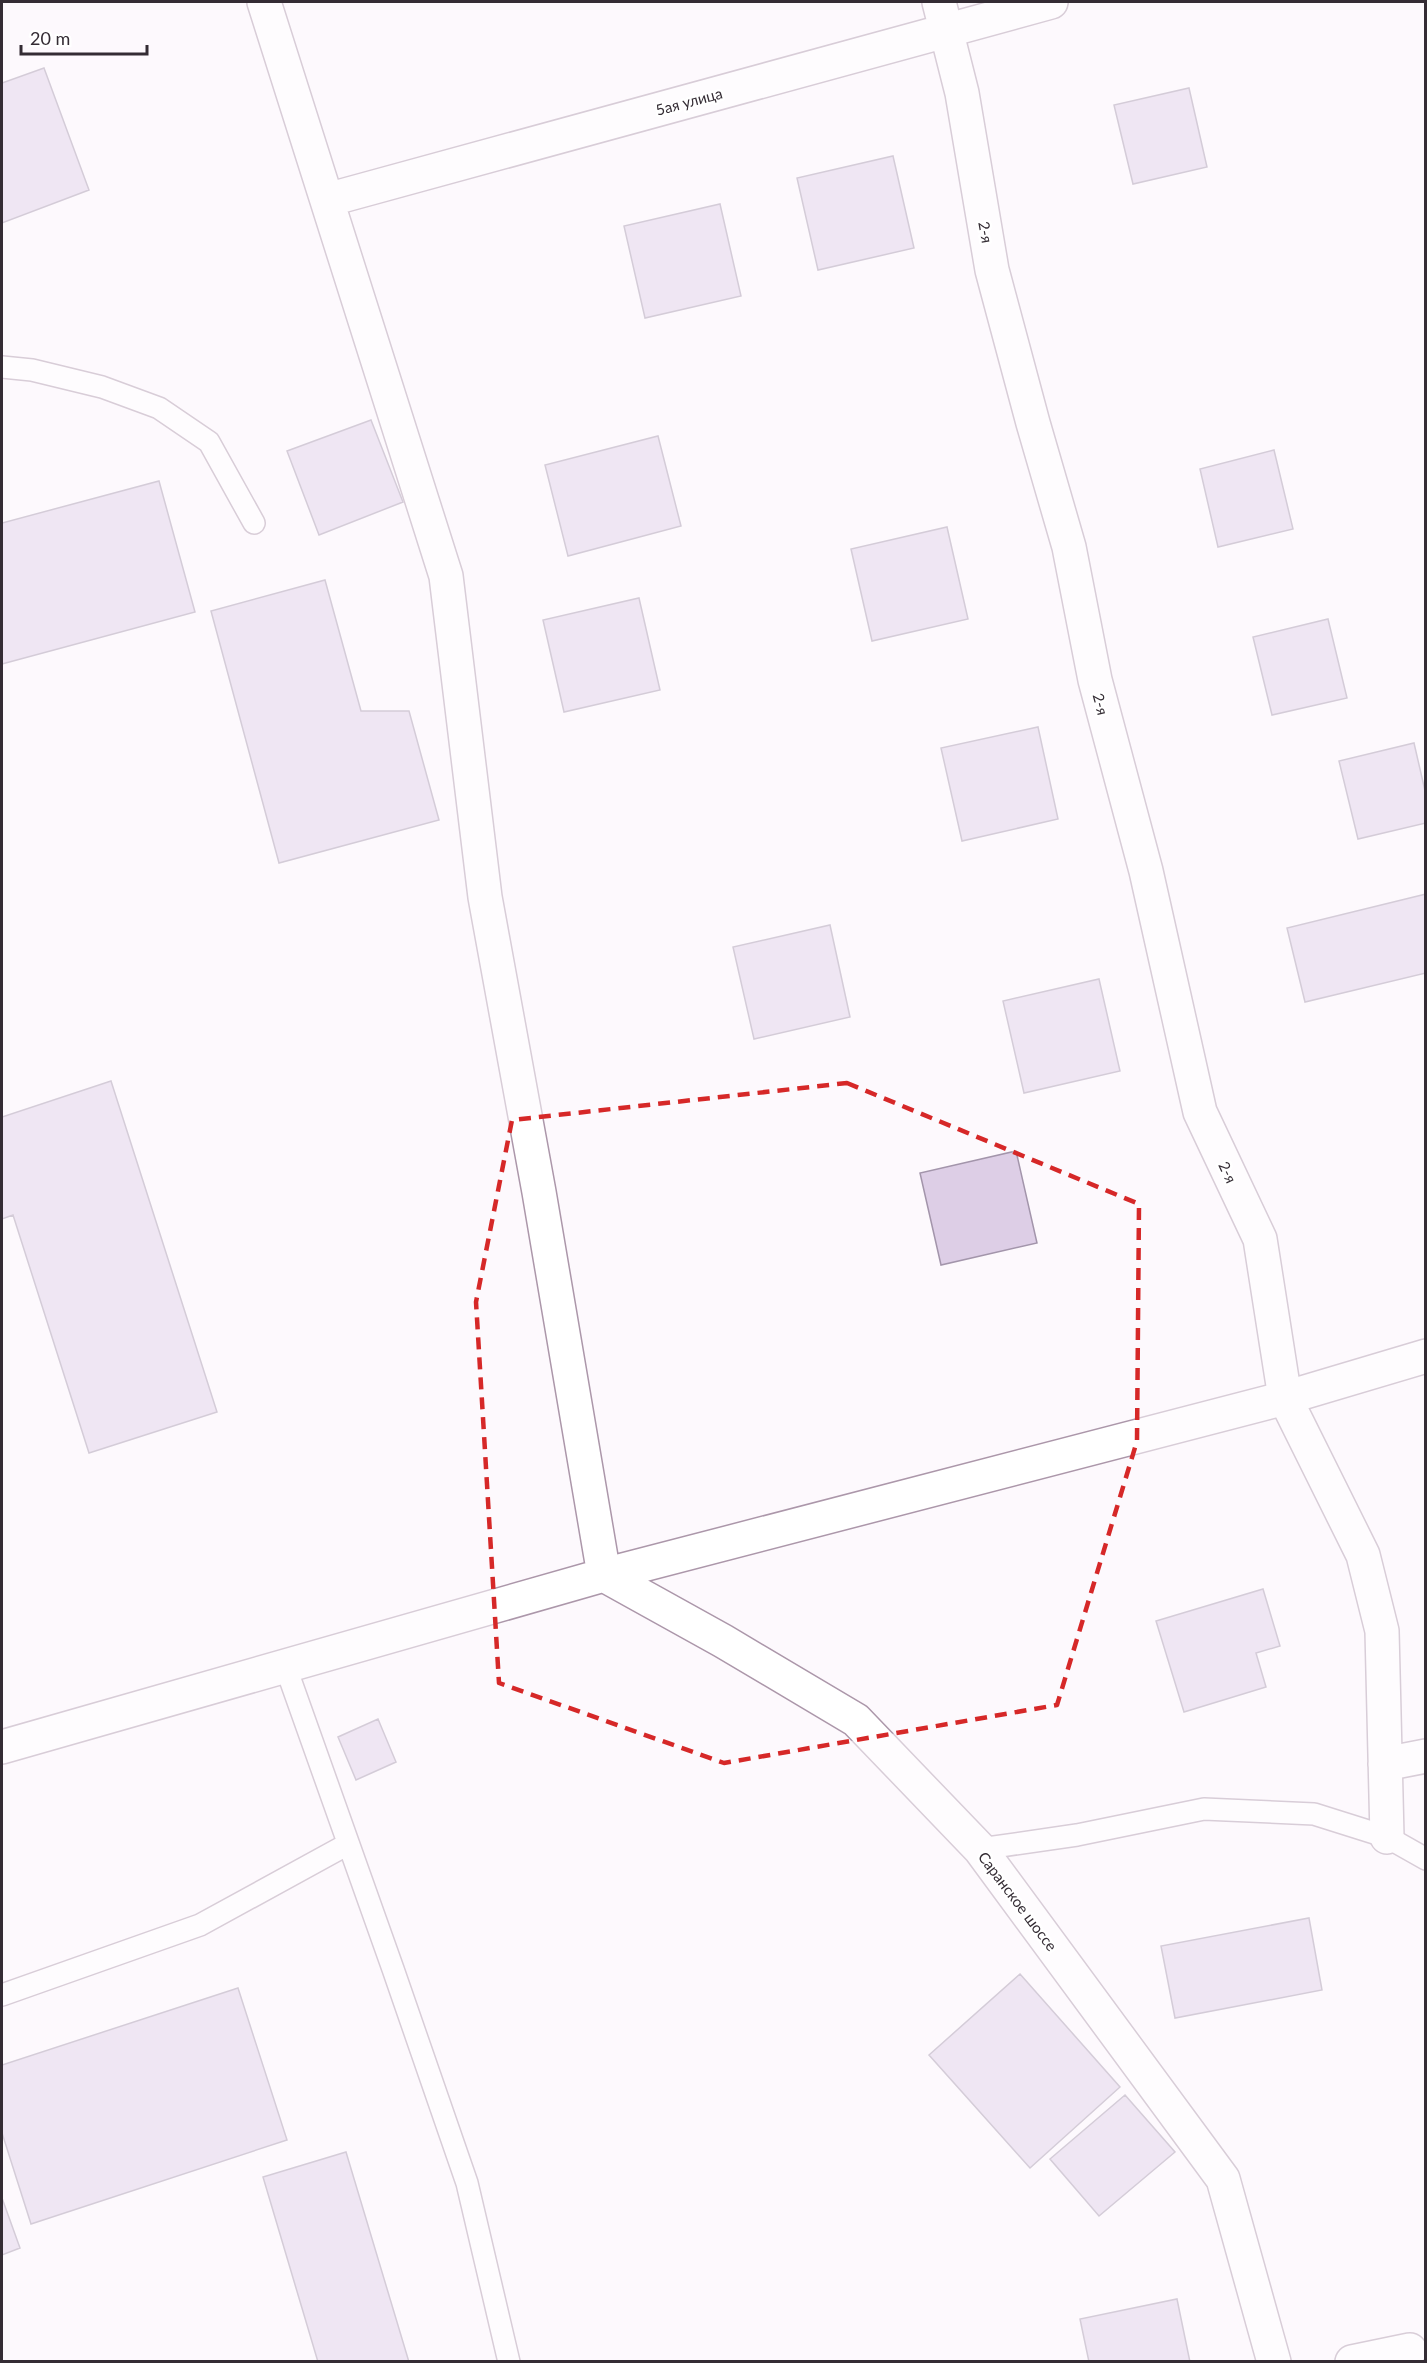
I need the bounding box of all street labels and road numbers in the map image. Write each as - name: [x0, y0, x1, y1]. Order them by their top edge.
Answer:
- street label: 5ая улица: [654, 83, 724, 119]
- street label: 2-я: [975, 220, 997, 244]
- street label: 2-я: [1090, 691, 1112, 717]
- street label: 2-я: [1215, 1158, 1241, 1186]
- street label: Саранское шоссе: [975, 1848, 1061, 1954]

